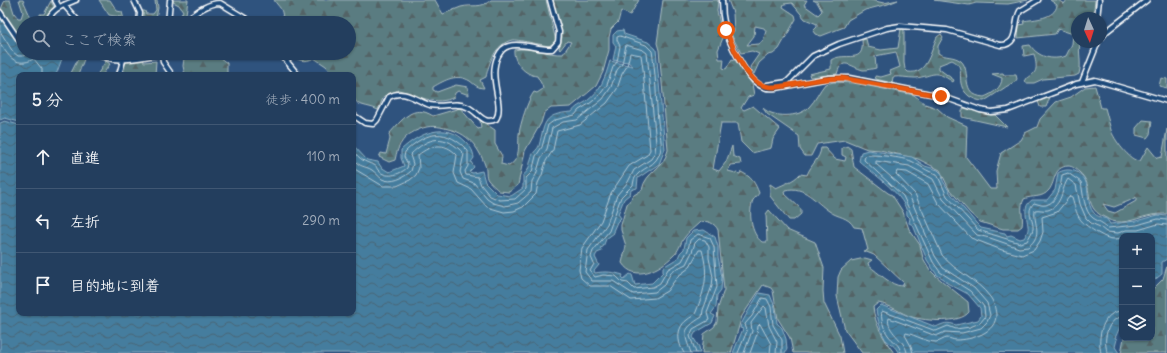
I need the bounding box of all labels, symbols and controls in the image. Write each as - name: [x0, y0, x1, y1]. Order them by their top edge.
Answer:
- north arrow: [1071, 12, 1107, 48]
- search box: [16, 16, 356, 60]
- route start: [717, 21, 735, 39]
- icon: search: [30, 27, 52, 49]
- text: ここで検索: [62, 30, 137, 49]
- route end: [932, 87, 950, 105]
- text: 5 分: [32, 89, 63, 111]
- text: 徒歩 · 400 m: [266, 91, 340, 108]
- icon: ahead: [32, 146, 54, 168]
- text: 直進: [70, 148, 100, 167]
- text: 110 m: [307, 148, 340, 165]
- icon: left: [32, 210, 54, 232]
- text: 左折: [70, 212, 100, 231]
- text: 290 m: [302, 212, 340, 229]
- map controls: [1119, 233, 1155, 341]
- button: +: [1119, 233, 1155, 269]
- button: −: [1119, 269, 1155, 305]
- icon: arrive: [32, 274, 54, 296]
- text: 目的地に到着: [70, 276, 160, 295]
- button: layers: [1119, 305, 1155, 341]

